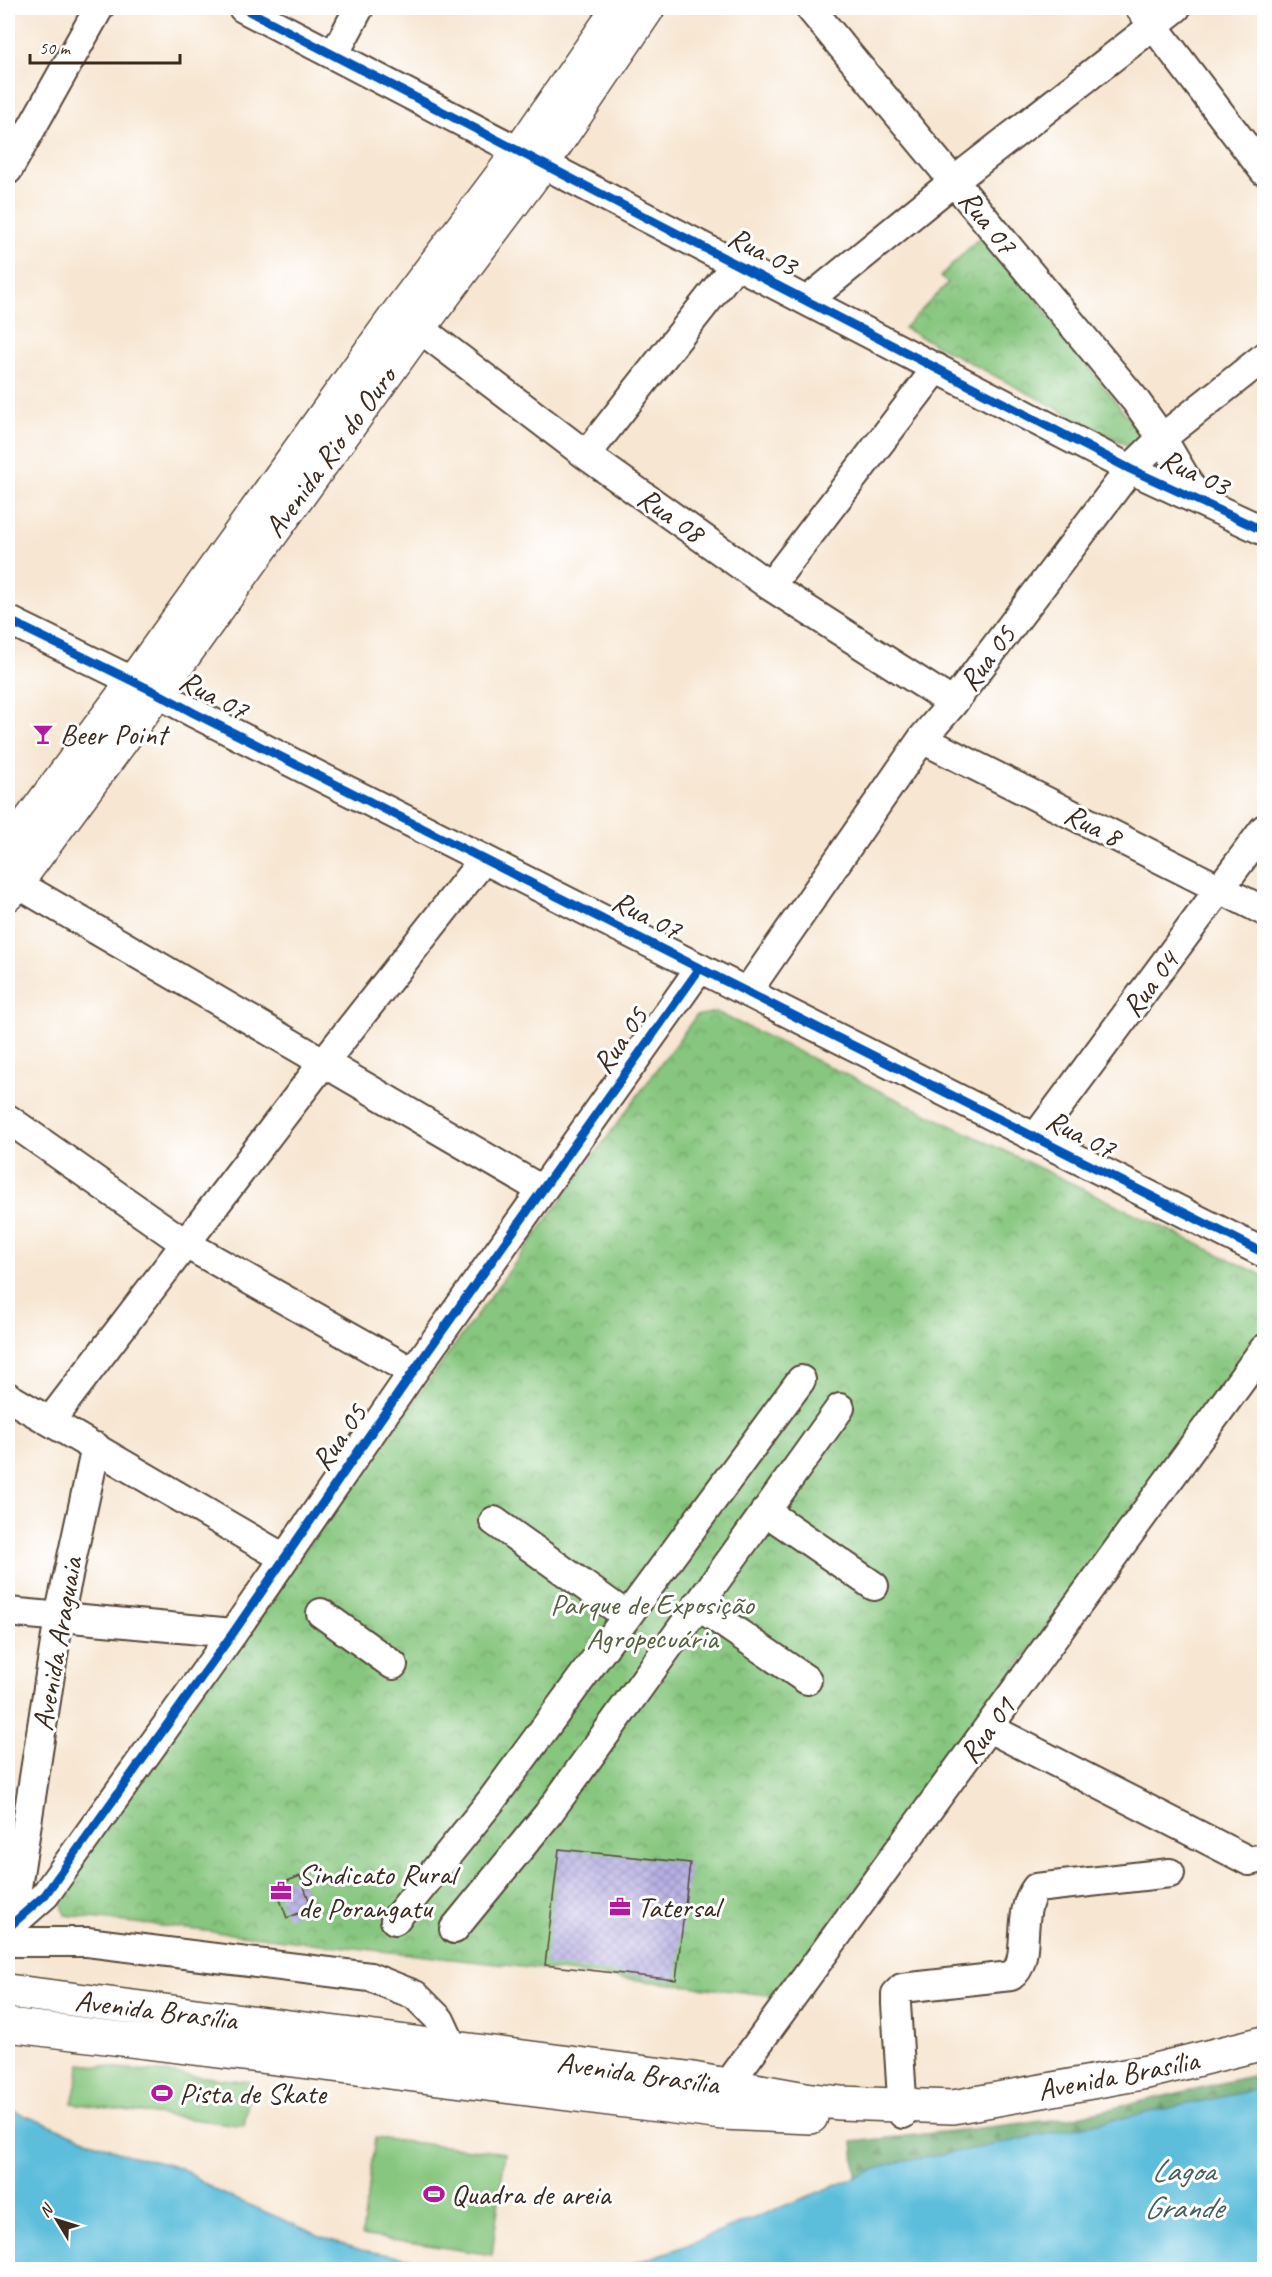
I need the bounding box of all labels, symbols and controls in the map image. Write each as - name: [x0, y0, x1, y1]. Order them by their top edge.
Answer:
- scale bar: [30, 27, 180, 65]
- text: 50 m: [39, 37, 72, 59]
- street label: Rua 07: [950, 182, 1027, 263]
- street label: Rua 03: [722, 218, 806, 286]
- street label: Avenida Rio do Ouro: [255, 357, 407, 545]
- street label: Rua 03: [1154, 439, 1238, 506]
- street label: Rua 08: [630, 479, 714, 553]
- street label: Rua 05: [950, 616, 1025, 698]
- street label: Rua 07: [173, 661, 256, 730]
- place label: Beer Point: [60, 715, 170, 753]
- bar icon: Beer Point: [31, 722, 55, 746]
- street label: Rua 8: [1058, 795, 1130, 856]
- street label: Rua 07: [606, 882, 689, 949]
- street label: Rua 04: [1113, 942, 1189, 1024]
- street label: Rua 05: [584, 998, 657, 1081]
- street label: Rua 07: [1040, 1101, 1123, 1168]
- street label: Rua 05: [303, 1395, 376, 1478]
- street label: Avenida Araguaia: [23, 1552, 91, 1734]
- park label: Parque de Exposição Agropecuária: [550, 1585, 755, 1657]
- street label: Rua 01: [950, 1688, 1025, 1771]
- place label: Sindicato Rural de Porangatu: [298, 1855, 461, 1927]
- office icon: Sindicato Rural de Porangatu: [269, 1879, 293, 1903]
- place label: Tatersal: [637, 1888, 724, 1926]
- office icon: Tatersal: [608, 1895, 632, 1919]
- street label: Avenida Brasília: [73, 1981, 241, 2039]
- street label: Avenida Brasília: [1034, 2040, 1204, 2109]
- street label: Avenida Brasília: [555, 2043, 723, 2103]
- place label: Pista de Skate: [179, 2074, 328, 2112]
- sports icon: Pista de Skate: [150, 2081, 174, 2105]
- water label: Lagoa Grande: [1144, 2150, 1227, 2228]
- place label: Quadra de areia: [451, 2175, 612, 2213]
- sports icon: Quadra de areia: [422, 2182, 446, 2206]
- north arrow: [27, 2190, 87, 2250]
- text: N: [35, 2199, 59, 2221]

